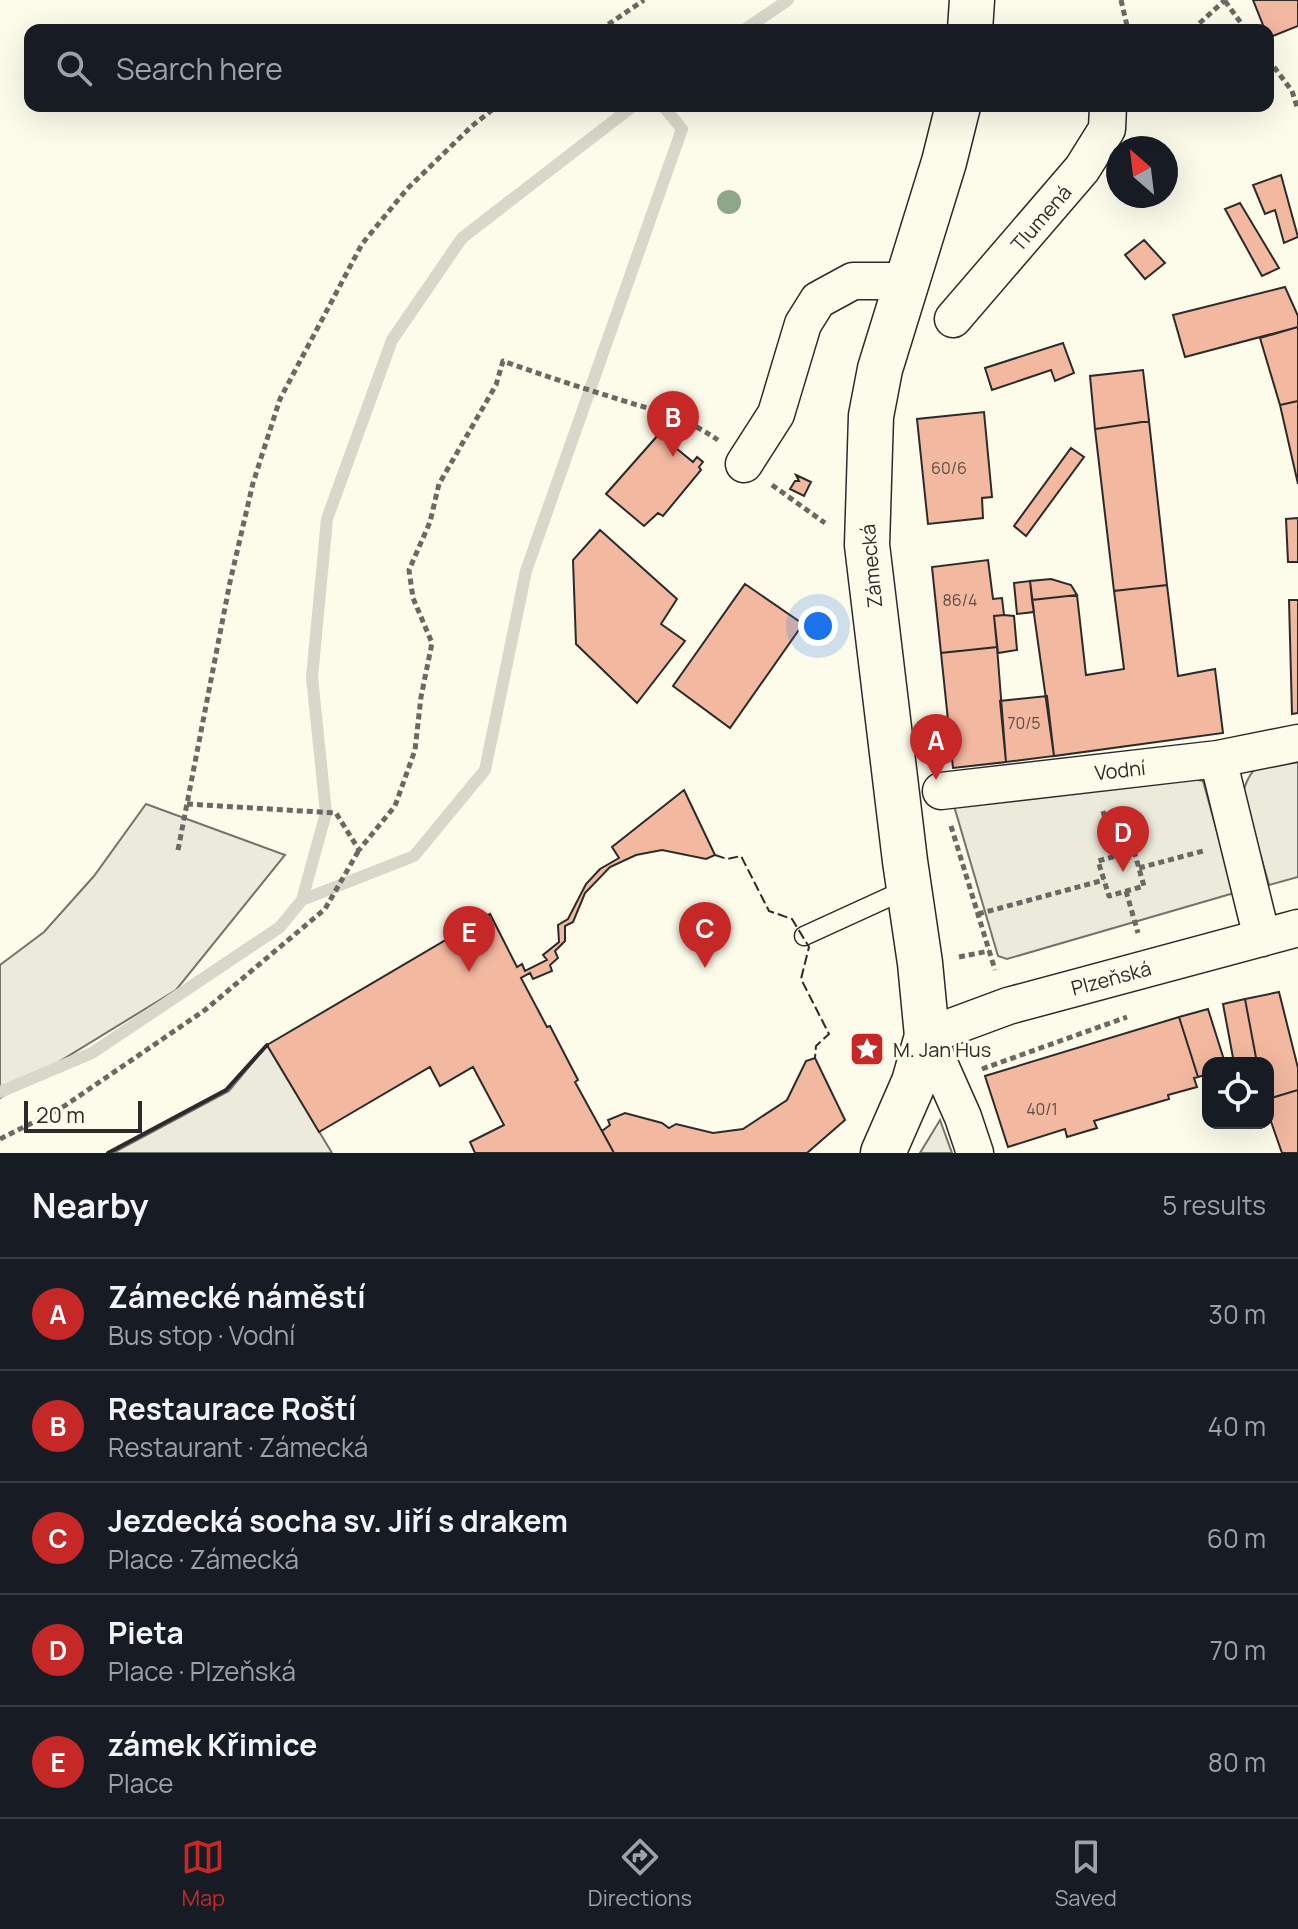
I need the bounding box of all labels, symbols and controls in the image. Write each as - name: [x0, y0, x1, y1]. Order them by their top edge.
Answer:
- search box: [24, 24, 1274, 112]
- icon: search: [52, 46, 96, 90]
- text: Search here: [116, 48, 283, 89]
- north arrow: [1106, 136, 1178, 208]
- street label: Tlumená: [1005, 179, 1077, 257]
- pin: B: [647, 391, 699, 457]
- house number: 60/6: [931, 457, 967, 479]
- street label: Zámecká: [854, 523, 888, 609]
- house number: 86/4: [943, 589, 977, 611]
- your location: [798, 606, 838, 646]
- house number: 70/5: [1007, 712, 1041, 734]
- pin: A: [910, 714, 962, 780]
- street label: Vodní: [1093, 754, 1147, 786]
- pin: D: [1097, 806, 1149, 872]
- pin: C: [679, 902, 731, 968]
- pin: E: [443, 906, 495, 972]
- street label: Plzeňská: [1068, 954, 1154, 1002]
- place icon: M. Jan Hus: [848, 1030, 886, 1068]
- place label: M. Jan Hus: [893, 1036, 991, 1063]
- map controls: [1202, 1057, 1274, 1129]
- button: locate: [1202, 1057, 1274, 1129]
- scale bar: [24, 1097, 142, 1133]
- house number: 40/1: [1026, 1098, 1058, 1120]
- text: 20 m: [36, 1100, 85, 1130]
- text: Nearby: [32, 1182, 148, 1228]
- text: 5 results: [1162, 1187, 1266, 1223]
- text: Zámecké náměstí: [108, 1276, 366, 1317]
- text: A: [49, 1296, 67, 1332]
- text: 30 m: [1209, 1296, 1266, 1332]
- text: Bus stop · Vodní: [108, 1317, 295, 1353]
- text: Restaurace Roští: [108, 1388, 357, 1429]
- text: B: [50, 1408, 66, 1444]
- text: 40 m: [1208, 1408, 1266, 1444]
- text: Restaurant · Zámecká: [108, 1429, 368, 1465]
- text: Jezdecká socha sv. Jiří s drakem: [108, 1500, 568, 1541]
- text: C: [48, 1520, 68, 1556]
- text: 60 m: [1207, 1520, 1266, 1556]
- text: Place · Zámecká: [108, 1541, 299, 1577]
- text: Pieta: [108, 1612, 184, 1653]
- text: D: [49, 1632, 67, 1668]
- text: 70 m: [1210, 1632, 1266, 1668]
- text: Place · Plzeňská: [108, 1653, 296, 1689]
- text: zámek Křimice: [108, 1724, 317, 1765]
- text: E: [50, 1744, 66, 1780]
- text: 80 m: [1208, 1744, 1266, 1780]
- text: Place: [108, 1765, 173, 1801]
- tab: Map: [181, 1835, 225, 1913]
- tab: Directions: [588, 1835, 692, 1913]
- tab: Saved: [1055, 1835, 1117, 1913]

